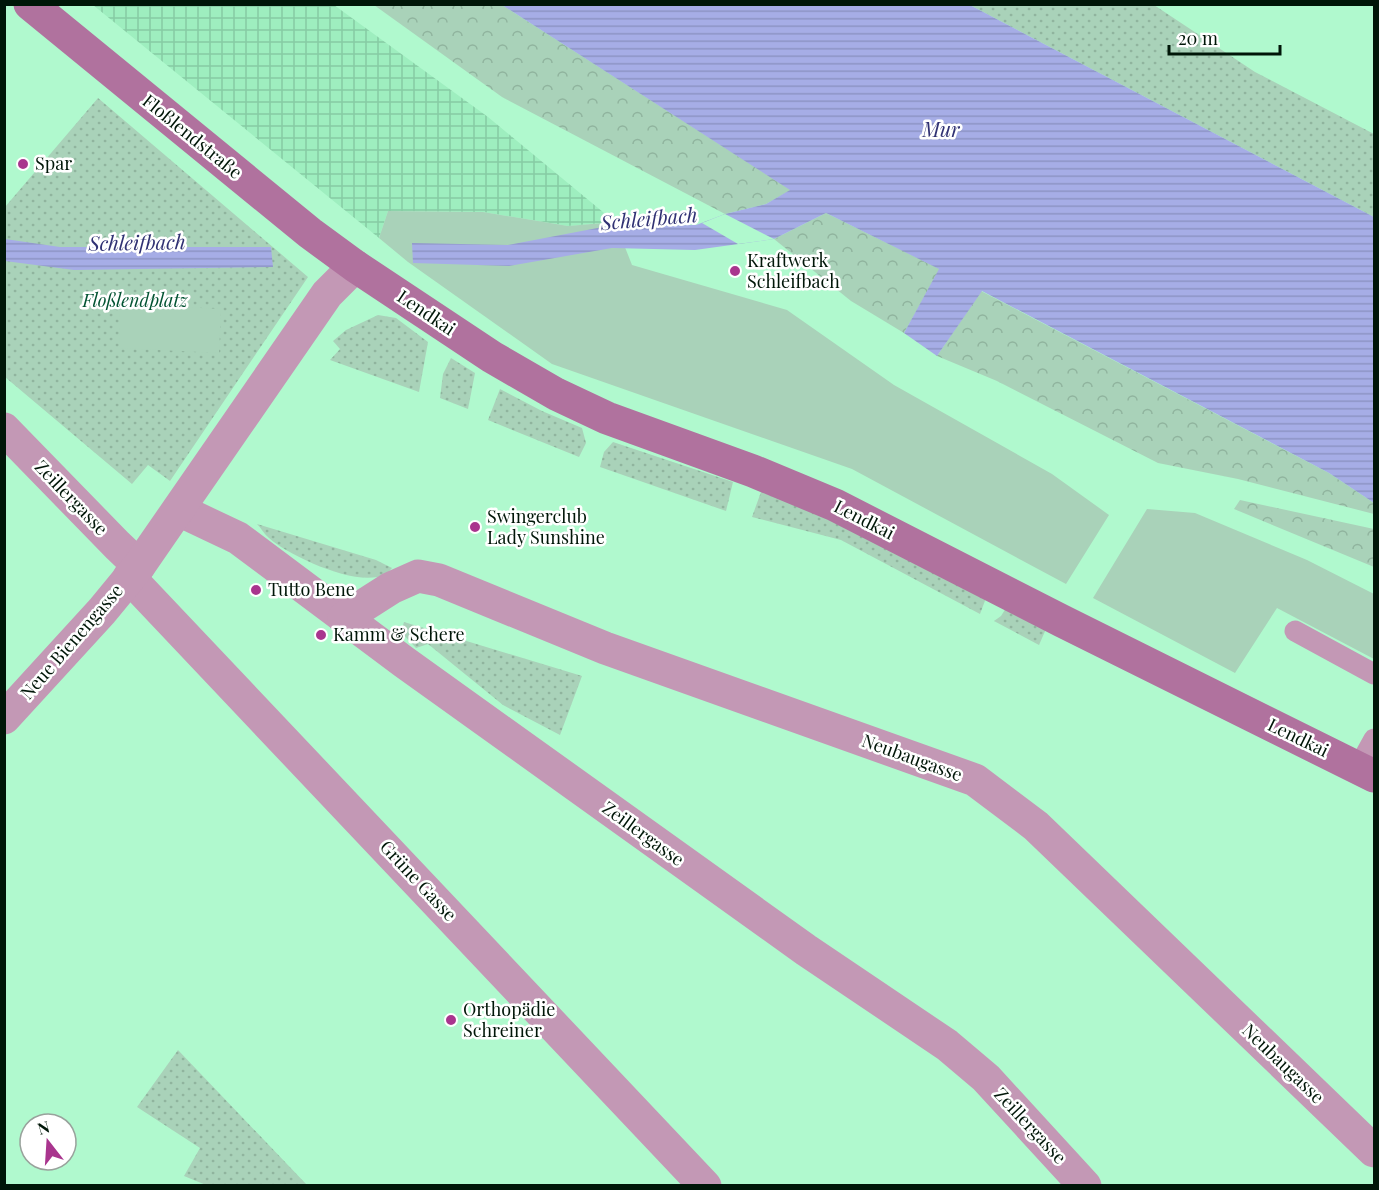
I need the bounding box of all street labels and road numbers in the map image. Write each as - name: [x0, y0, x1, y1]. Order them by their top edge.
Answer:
- street label: Floßlendstraße: [138, 89, 247, 184]
- street label: Lendkai: [393, 284, 460, 340]
- street label: Zeillergasse: [30, 455, 114, 540]
- street label: Lendkai: [830, 494, 899, 545]
- street label: Neue Bienengasse: [15, 579, 128, 704]
- street label: Lendkai: [1264, 712, 1333, 762]
- street label: Neubaugasse: [859, 728, 966, 786]
- street label: Zeillergasse: [598, 795, 689, 871]
- street label: Grüne Gasse: [375, 835, 462, 926]
- street label: Neubaugasse: [1238, 1018, 1330, 1108]
- street label: Zeillergasse: [989, 1082, 1072, 1169]

